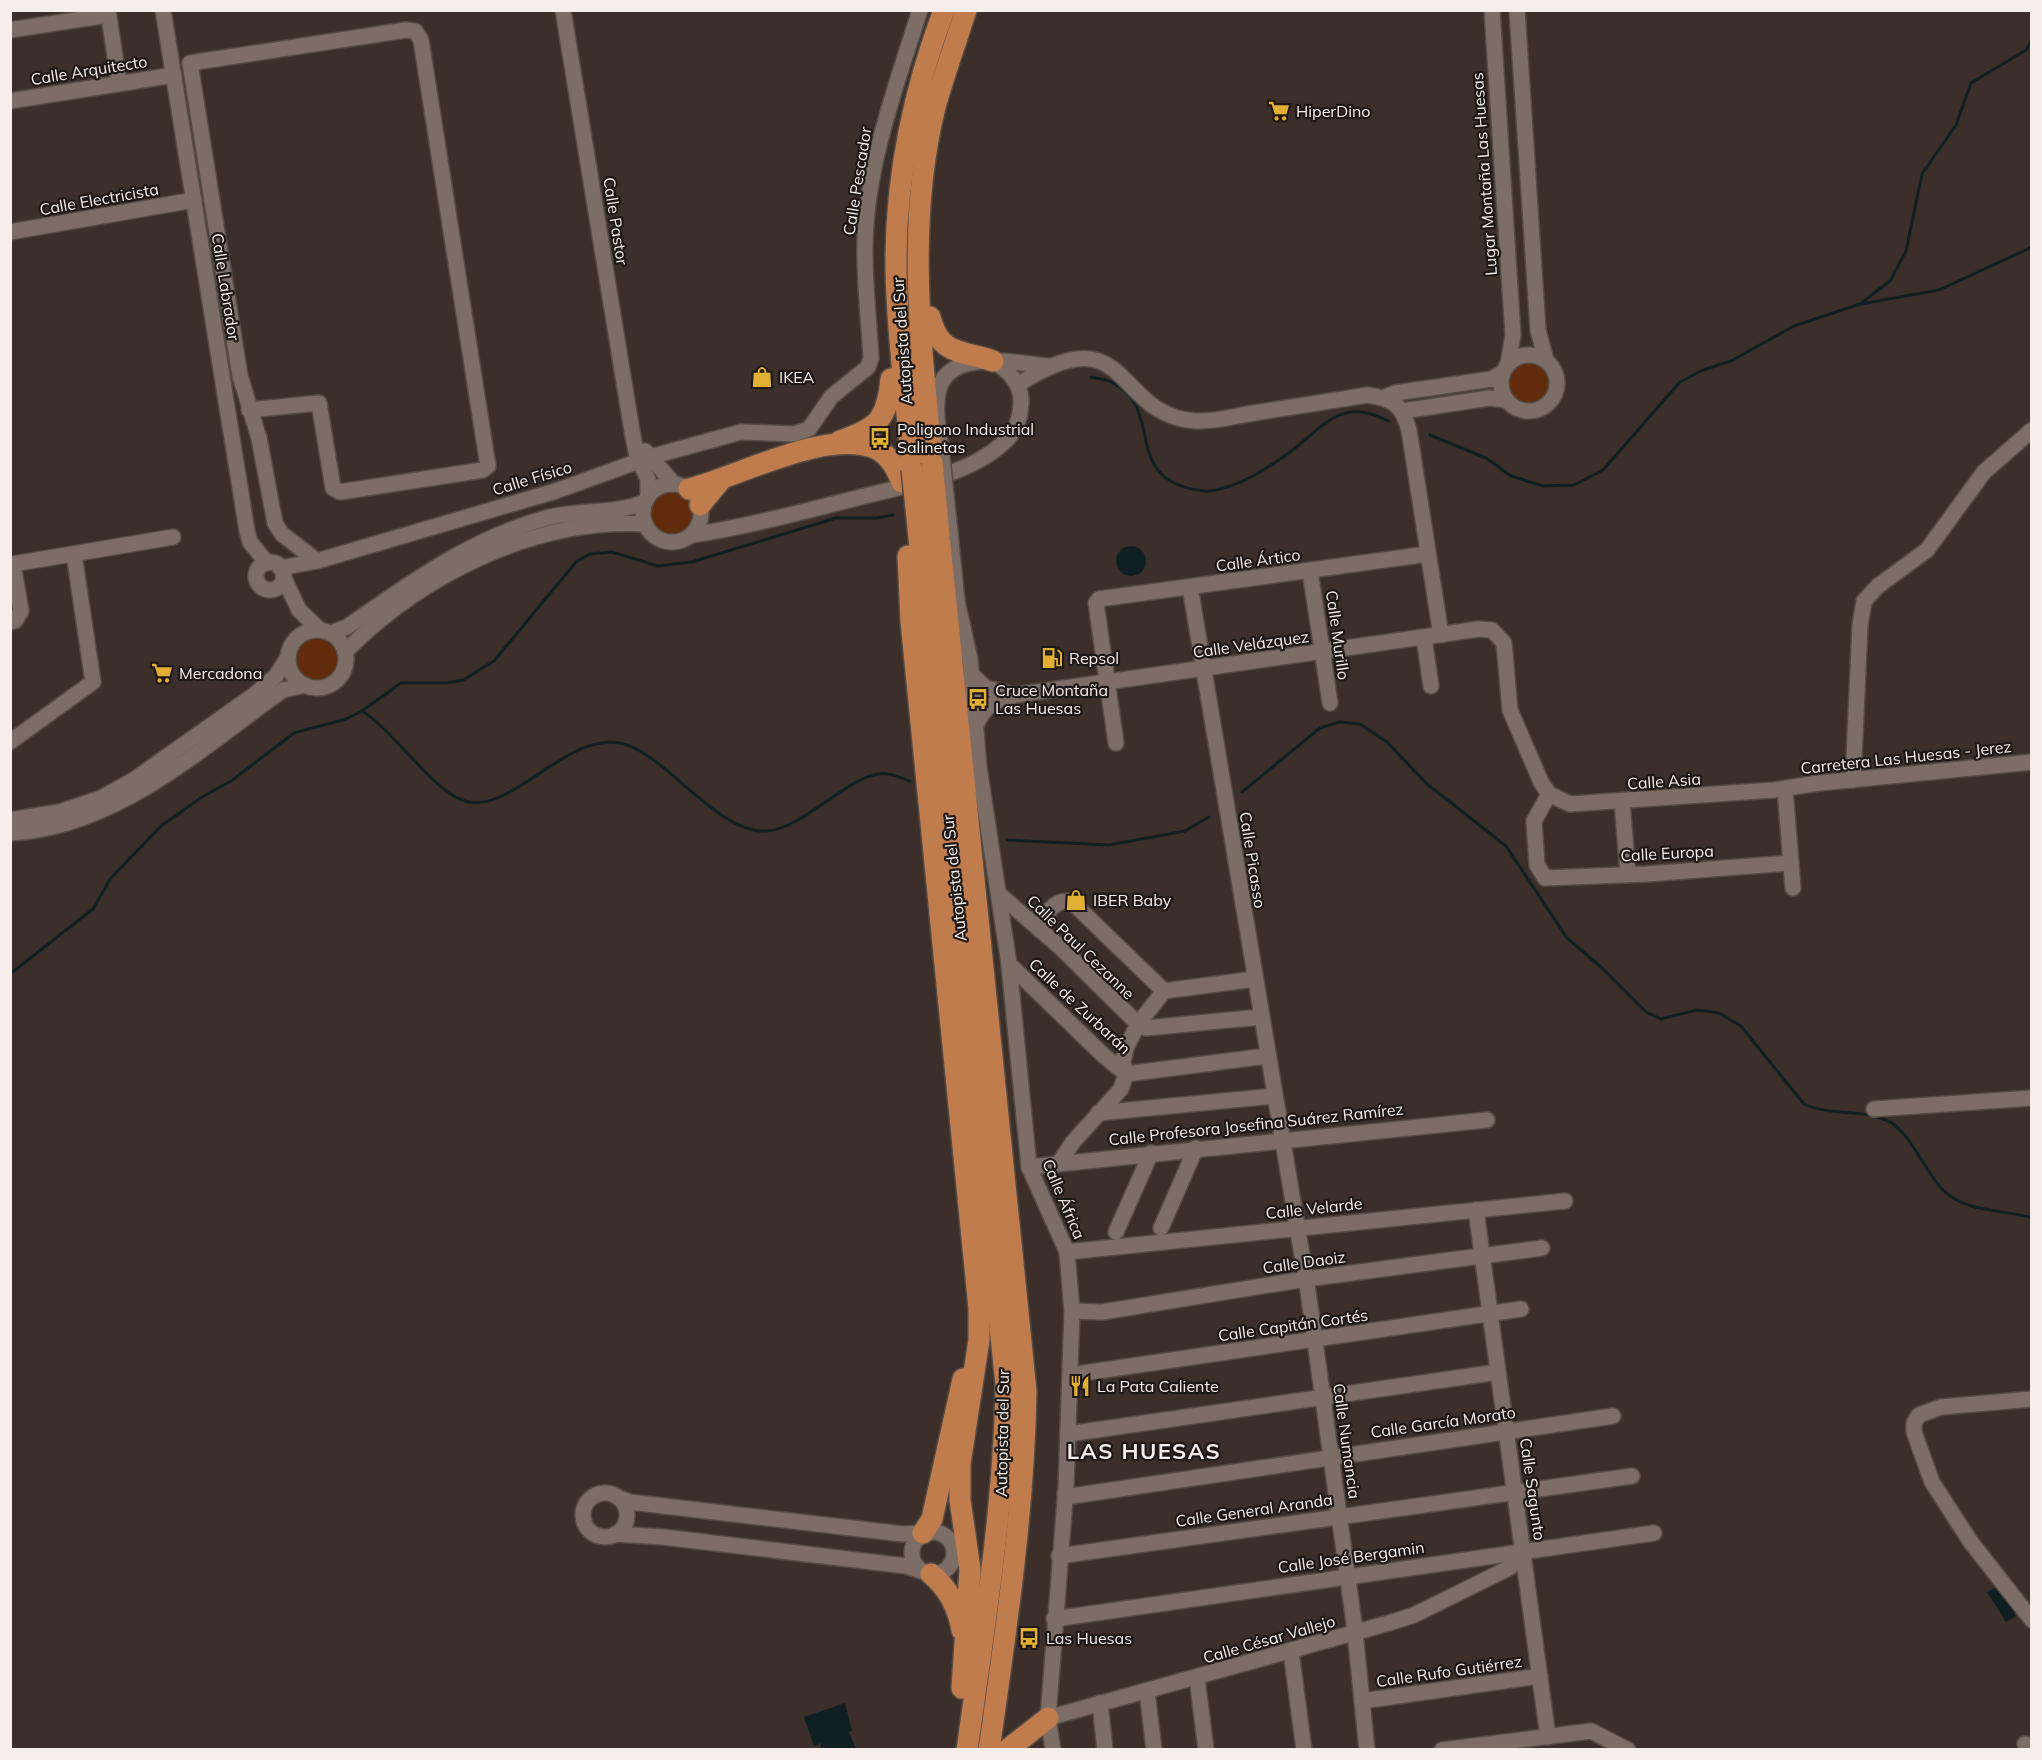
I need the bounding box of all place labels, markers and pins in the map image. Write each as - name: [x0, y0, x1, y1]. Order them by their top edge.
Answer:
- supermarket icon: HiperDino: [1267, 99, 1291, 123]
- place label: HiperDino: [1296, 101, 1370, 121]
- shop icon: IKEA: [750, 365, 774, 389]
- place label: IKEA: [779, 367, 814, 387]
- place label: Poligono Industrial Salinetas: [897, 419, 1034, 457]
- bus stop icon: Poligono Industrial Salinetas: [868, 426, 892, 450]
- fuel station icon: Repsol: [1040, 646, 1064, 670]
- place label: Repsol: [1069, 648, 1119, 668]
- supermarket icon: Mercadona: [150, 661, 174, 685]
- place label: Mercadona: [179, 663, 262, 683]
- place label: Cruce Montaña Las Huesas: [995, 680, 1108, 718]
- bus stop icon: Cruce Montaña Las Huesas: [966, 687, 990, 711]
- shop icon: IBER Baby: [1064, 888, 1088, 912]
- place label: IBER Baby: [1093, 890, 1172, 910]
- restaurant icon: La Pata Caliente: [1068, 1374, 1092, 1398]
- place label: La Pata Caliente: [1097, 1376, 1219, 1396]
- bus stop icon: Las Huesas: [1017, 1626, 1041, 1650]
- place label: Las Huesas: [1046, 1628, 1132, 1648]

